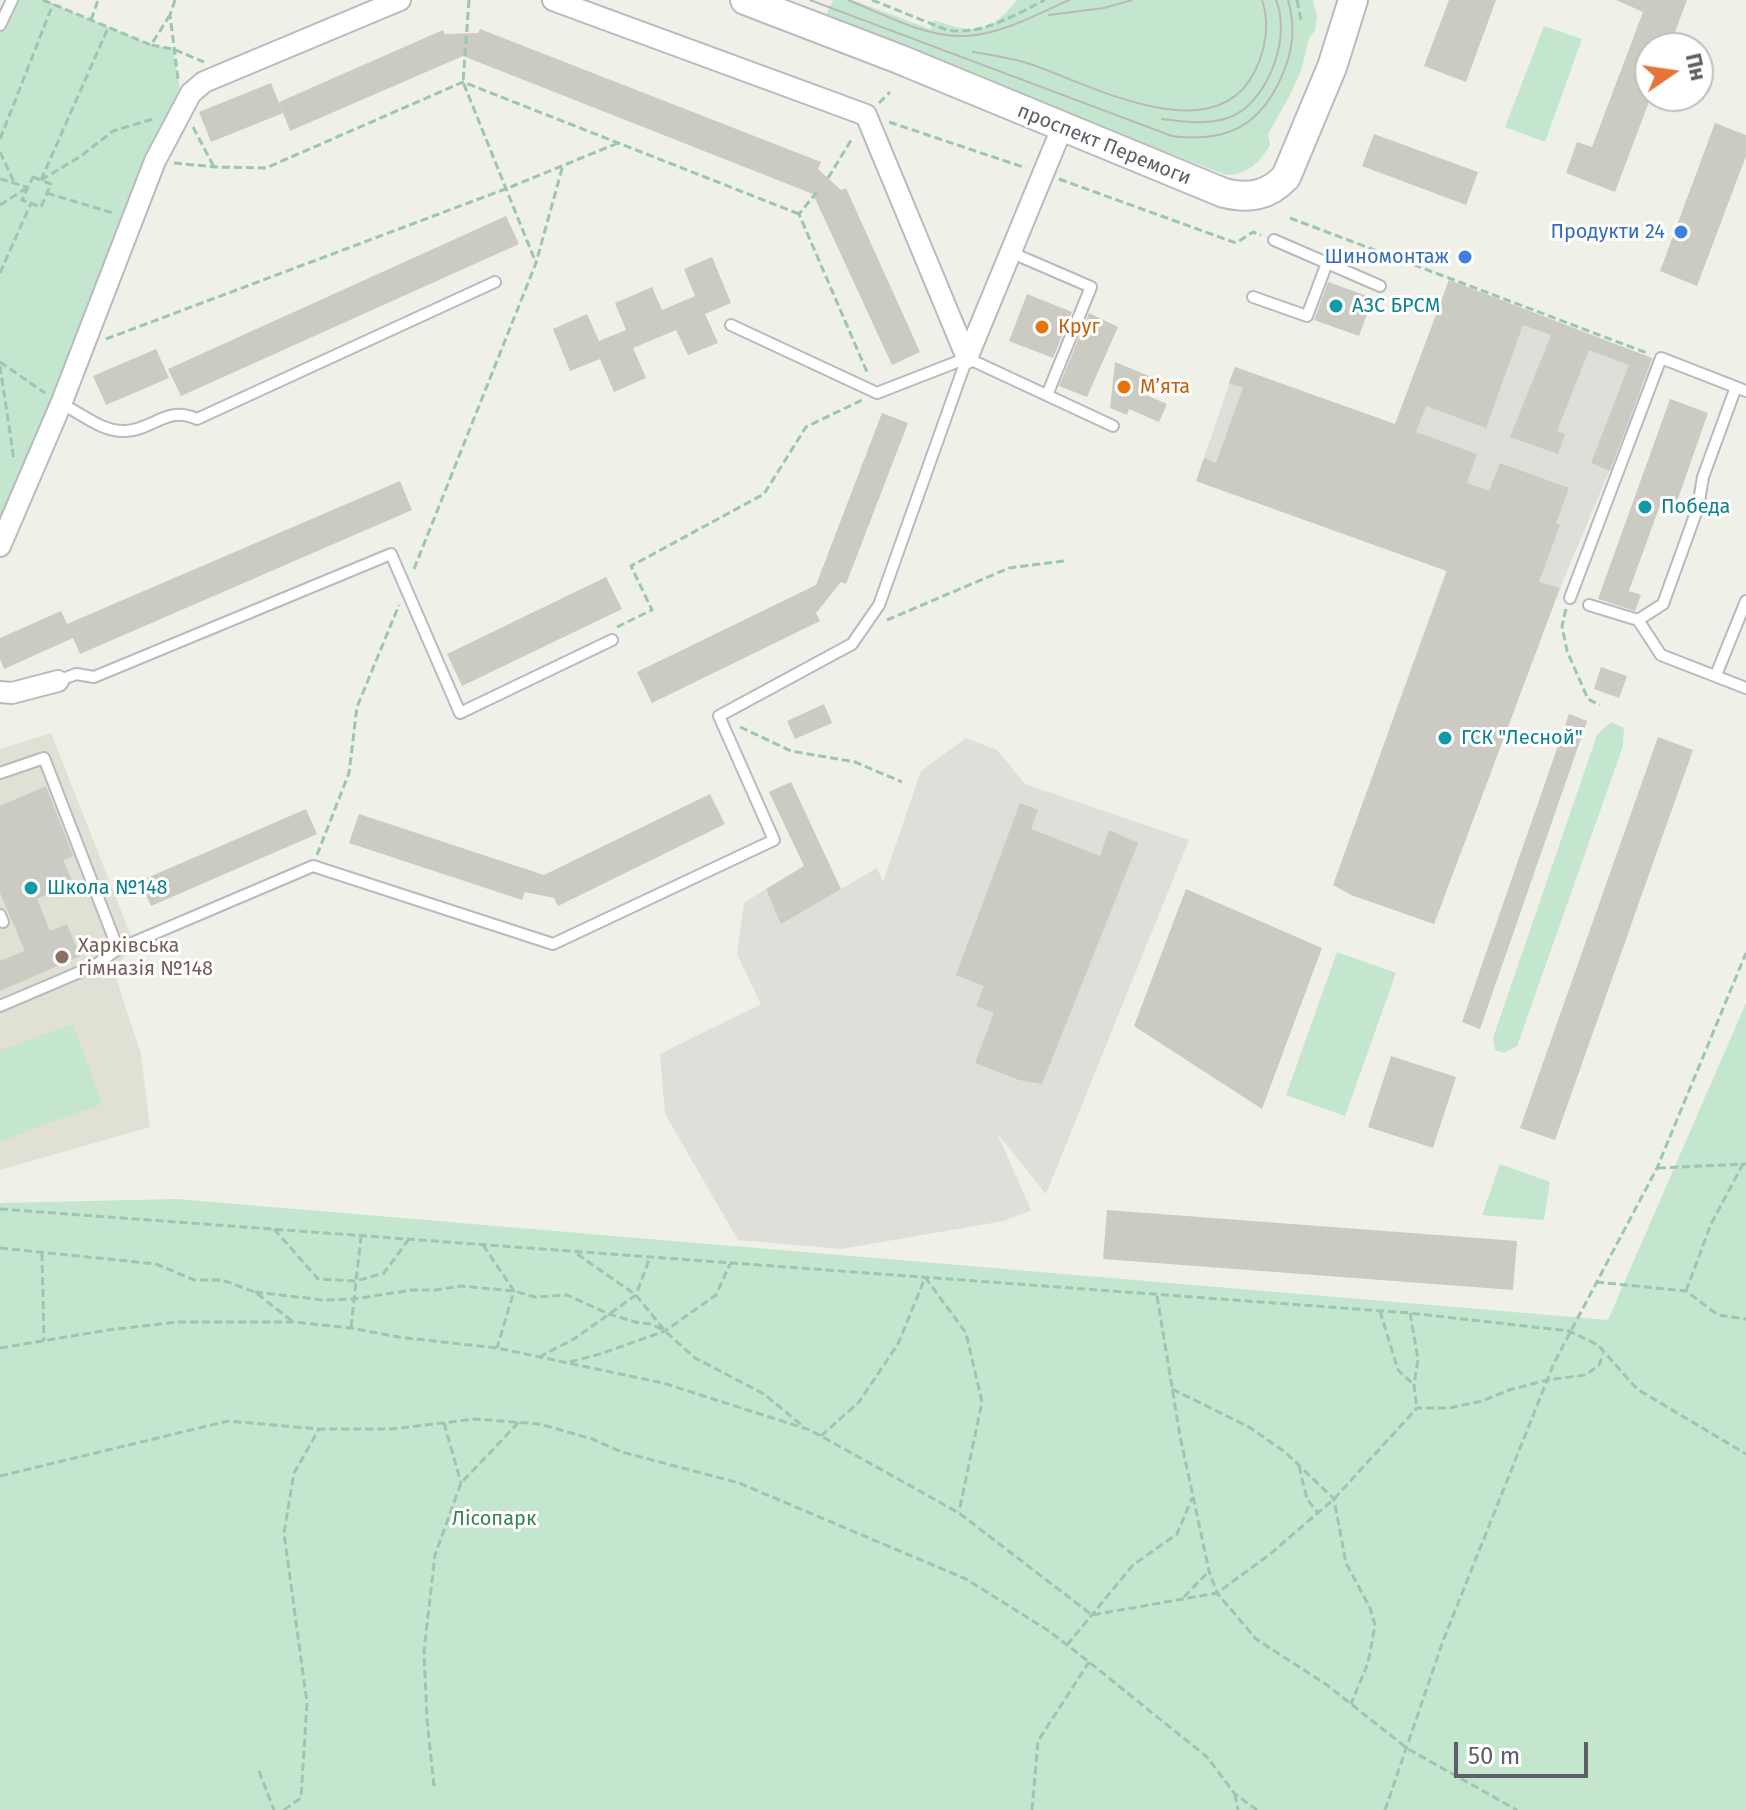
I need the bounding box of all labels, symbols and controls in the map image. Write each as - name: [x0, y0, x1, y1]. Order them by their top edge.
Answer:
- north arrow: [1634, 32, 1714, 112]
- text: Пн: [1680, 50, 1712, 83]
- street label: проспект Перемоги: [1014, 99, 1194, 191]
- place label: Продукти 24: [1550, 220, 1665, 244]
- marker: Продукти 24: [1672, 223, 1690, 241]
- place label: Шиномонтаж: [1325, 245, 1449, 269]
- marker: Шиномонтаж: [1456, 248, 1474, 266]
- place label: АЗС БРСМ: [1352, 294, 1440, 318]
- marker: АЗС БРСМ: [1327, 297, 1345, 315]
- place label: Круг: [1058, 315, 1100, 339]
- marker: Круг: [1033, 318, 1051, 336]
- place label: Мʼята: [1140, 375, 1190, 399]
- marker: Мʼята: [1115, 378, 1133, 396]
- place label: Победа: [1661, 495, 1730, 519]
- marker: Победа: [1636, 498, 1654, 516]
- place label: ГСК "Лесной": [1461, 726, 1583, 750]
- marker: ГСК "Лесной": [1436, 729, 1454, 747]
- place label: Школа №148: [47, 876, 168, 900]
- marker: Школа №148: [22, 879, 40, 897]
- place label: Харківська гімназія №148: [78, 934, 213, 981]
- marker: Харківська гімназія №148: [53, 948, 71, 966]
- park label: Лісопарк: [452, 1507, 536, 1531]
- scale bar: [1458, 1726, 1592, 1776]
- text: 50 m: [1468, 1742, 1520, 1770]

